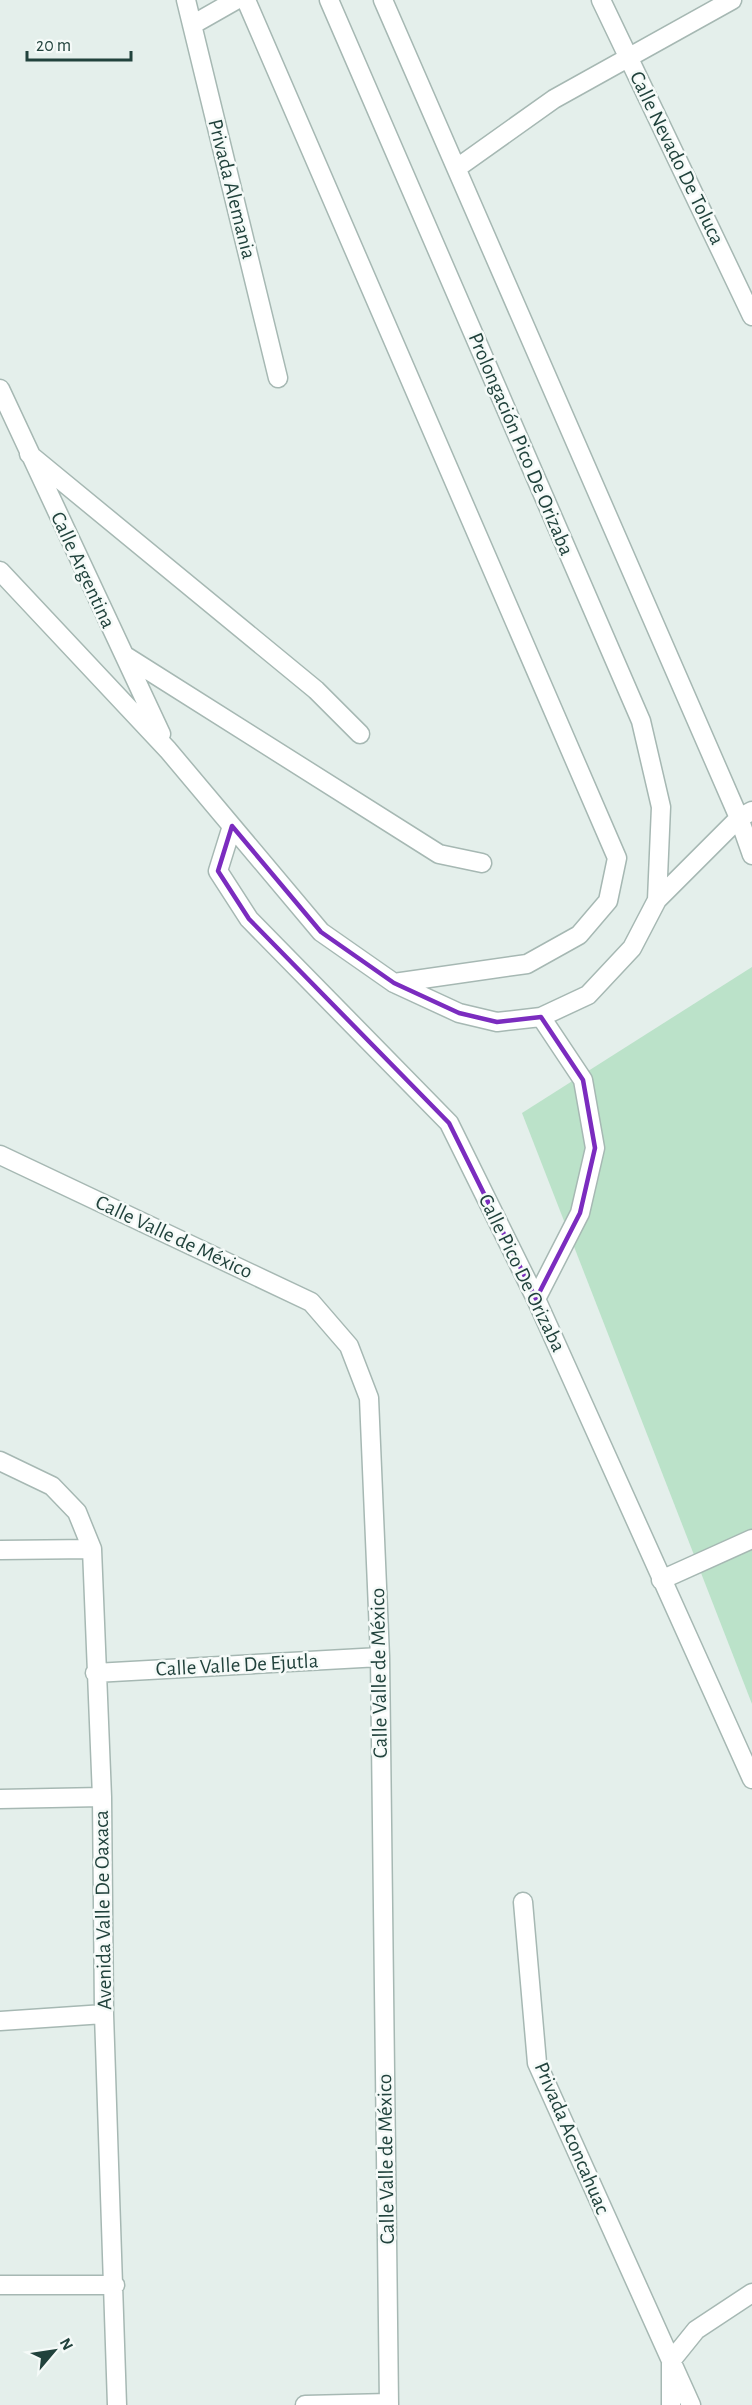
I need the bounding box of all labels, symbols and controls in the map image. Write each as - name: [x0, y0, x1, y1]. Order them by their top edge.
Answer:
- scale bar: [27, 24, 130, 62]
- text: 20 m: [36, 37, 71, 55]
- street label: Calle Nevado De Toluca: [626, 68, 728, 248]
- street label: Privada Alemania: [204, 117, 260, 262]
- street label: Prolongación Pico De Orizaba: [465, 330, 578, 559]
- street label: Calle Argentina: [47, 509, 119, 632]
- street label: Calle Valle de México: [92, 1191, 256, 1283]
- street label: Calle Pico De Orizaba: [475, 1191, 569, 1356]
- street label: Calle Valle de México: [367, 1588, 391, 1758]
- street label: Calle Valle De Ejutla: [155, 1650, 319, 1680]
- street label: Avenida Valle De Oaxaca: [91, 1810, 115, 2010]
- street label: Privada Aconcahuac: [531, 2059, 613, 2217]
- street label: Calle Valle de México: [374, 2074, 398, 2244]
- north arrow: [24, 2321, 84, 2381]
- text: N: [57, 2335, 76, 2353]

